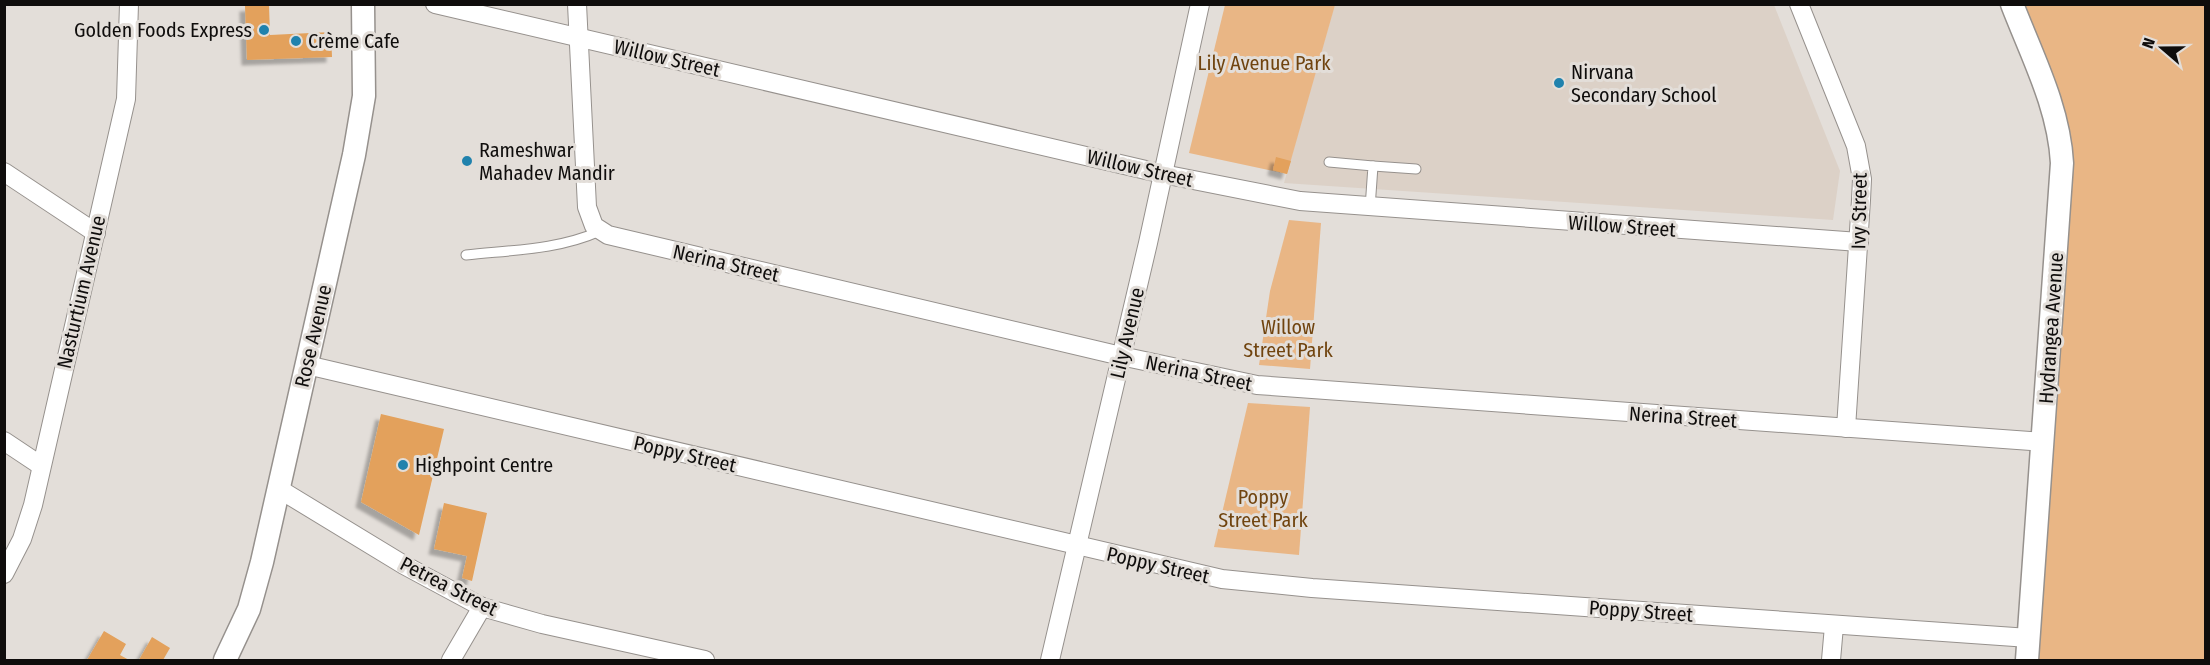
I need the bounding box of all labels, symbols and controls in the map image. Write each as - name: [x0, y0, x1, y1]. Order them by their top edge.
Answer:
- place label: Golden Foods Express: [74, 18, 252, 42]
- north arrow: [2132, 18, 2192, 78]
- marker: Golden Foods Express: [257, 23, 271, 37]
- place label: Crème Cafe: [308, 29, 400, 53]
- marker: Crème Cafe: [289, 34, 303, 48]
- street label: Willow Street: [612, 34, 723, 82]
- text: N: [2138, 35, 2159, 51]
- park label: Lily Avenue Park: [1198, 51, 1331, 75]
- place label: Nirvana Secondary School: [1571, 60, 1717, 107]
- marker: Nirvana Secondary School: [1552, 76, 1566, 90]
- place label: Rameshwar Mahadev Mandir: [479, 138, 615, 185]
- street label: Willow Street: [1085, 144, 1196, 192]
- marker: Rameshwar Mahadev Mandir: [460, 154, 474, 168]
- street label: Ivy Street: [1846, 172, 1872, 250]
- street label: Willow Street: [1567, 210, 1677, 242]
- street label: Nasturtium Avenue: [52, 213, 110, 371]
- street label: Nerina Street: [671, 239, 782, 287]
- street label: Hydrangea Avenue: [2034, 251, 2068, 405]
- street label: Rose Avenue: [290, 282, 336, 390]
- street label: Lily Avenue: [1105, 285, 1149, 381]
- park label: Willow Street Park: [1243, 315, 1333, 362]
- street label: Nerina Street: [1144, 350, 1255, 396]
- street label: Nerina Street: [1628, 401, 1738, 433]
- street label: Poppy Street: [631, 431, 739, 478]
- place label: Highpoint Centre: [415, 453, 553, 477]
- marker: Highpoint Centre: [396, 458, 410, 472]
- park label: Poppy Street Park: [1218, 485, 1308, 532]
- street label: Poppy Street: [1104, 542, 1212, 589]
- street label: Petrea Street: [396, 551, 502, 621]
- street label: Poppy Street: [1588, 595, 1694, 627]

